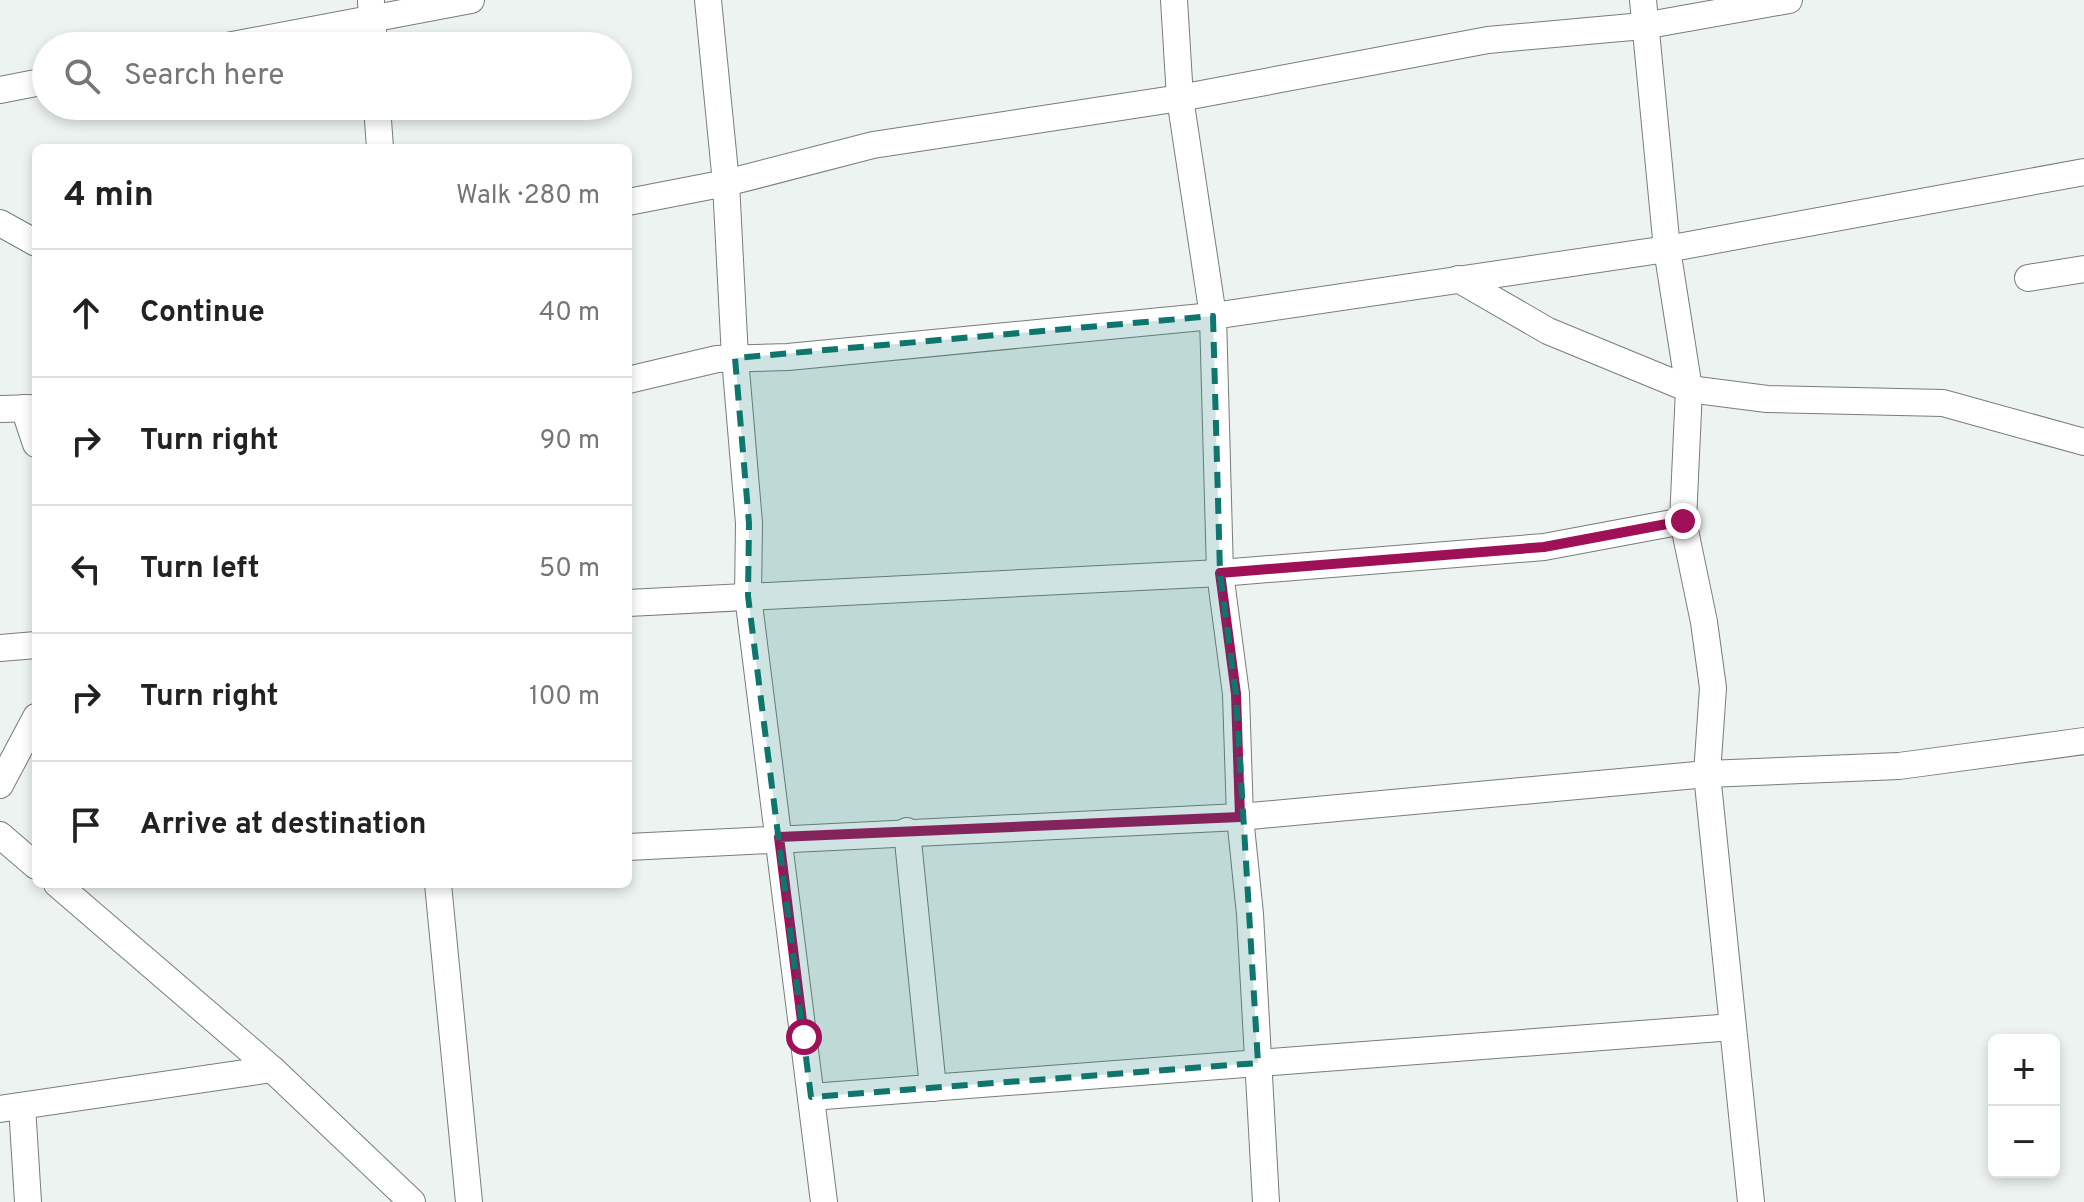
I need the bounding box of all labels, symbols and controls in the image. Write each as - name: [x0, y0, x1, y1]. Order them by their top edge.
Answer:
- search box: [32, 32, 632, 120]
- icon: search: [60, 54, 104, 98]
- text: Search here: [124, 58, 284, 95]
- text: 4 min: [64, 175, 154, 218]
- text: Walk · 280 m: [456, 180, 600, 213]
- icon: ahead: [64, 291, 108, 335]
- text: Continue: [140, 295, 265, 332]
- text: 40 m: [539, 297, 600, 330]
- icon: right: [64, 419, 108, 463]
- text: Turn right: [140, 423, 278, 460]
- text: 90 m: [540, 425, 600, 458]
- route end: [1665, 503, 1701, 539]
- icon: left: [64, 547, 108, 591]
- text: Turn left: [140, 551, 260, 588]
- text: 50 m: [539, 553, 600, 586]
- icon: right: [64, 675, 108, 719]
- text: Turn right: [140, 679, 278, 716]
- text: 100 m: [529, 681, 600, 714]
- icon: arrive: [64, 803, 108, 847]
- text: Arrive at destination: [140, 807, 426, 844]
- route start: [786, 1019, 822, 1055]
- map controls: [1988, 1034, 2060, 1178]
- button: +: [1988, 1034, 2060, 1106]
- button: −: [1988, 1106, 2060, 1178]

